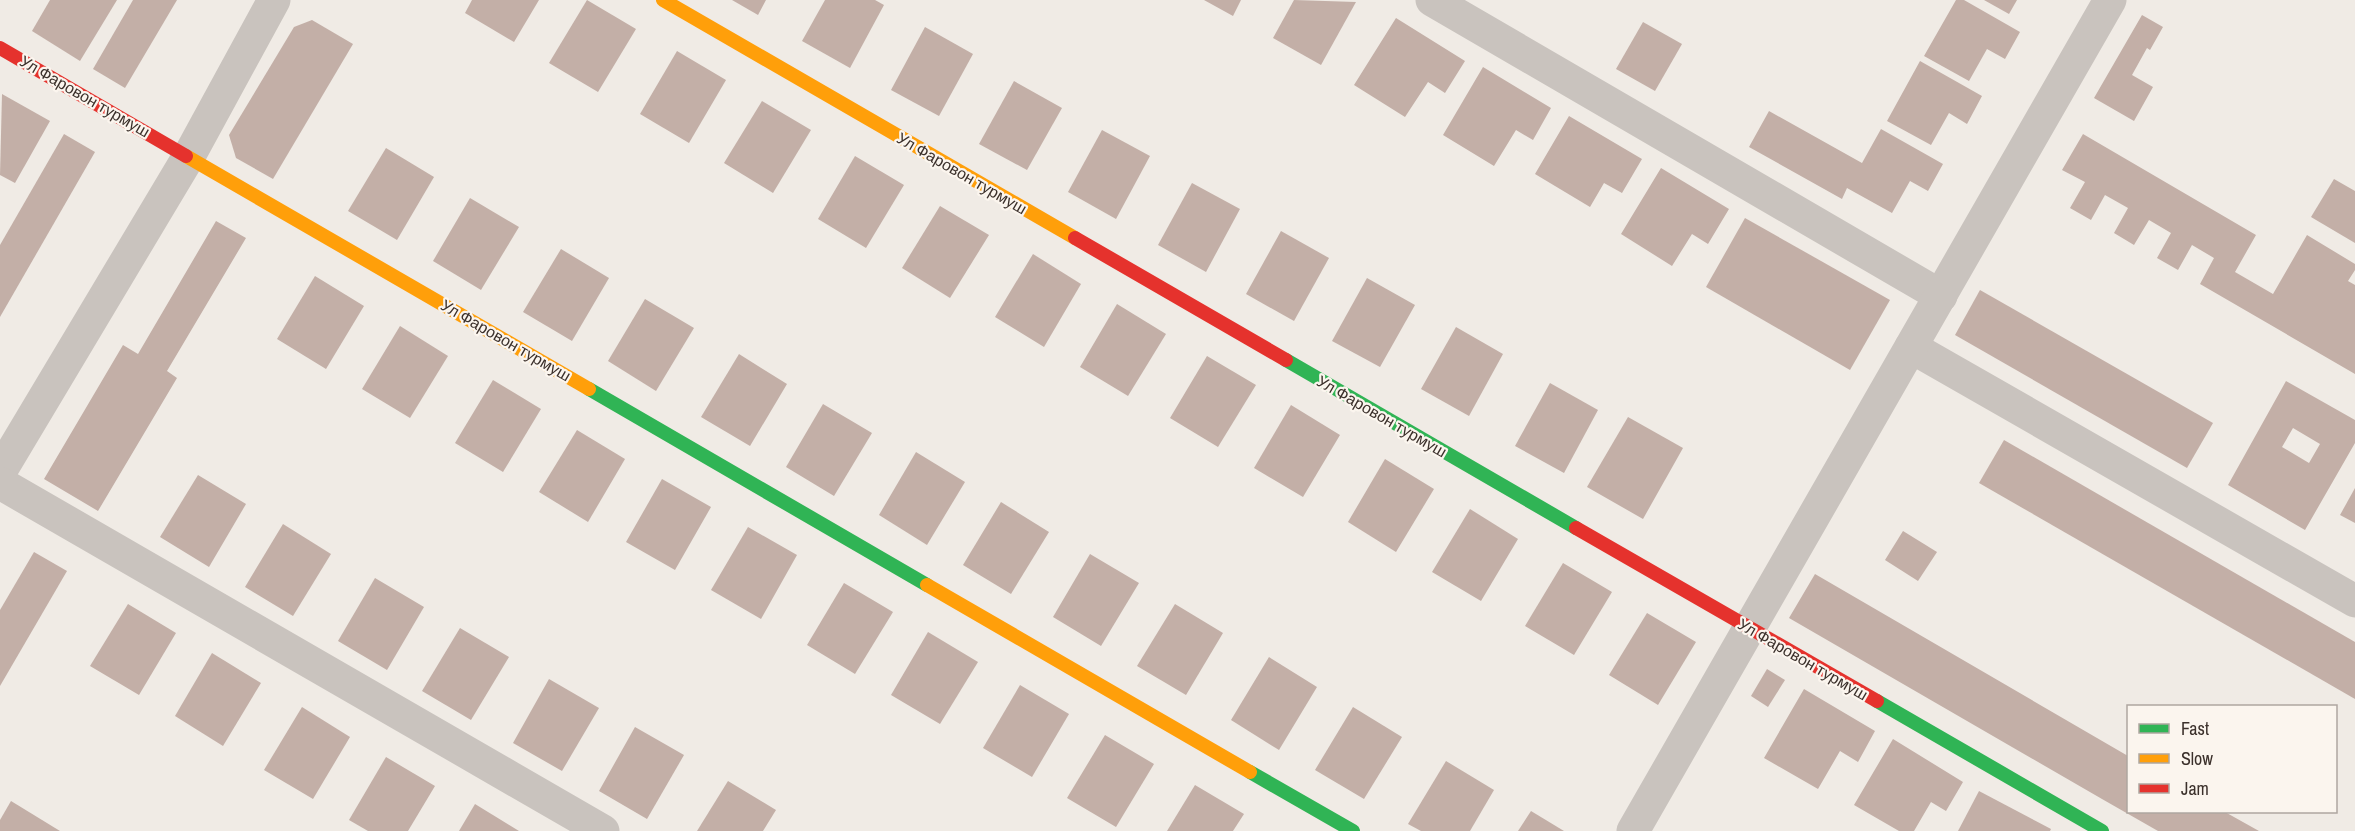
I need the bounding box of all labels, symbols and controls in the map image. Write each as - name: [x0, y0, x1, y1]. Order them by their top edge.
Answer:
- street label: Ул Фаровон турмуш: [16, 50, 154, 142]
- street label: Ул Фаровон турмуш: [893, 127, 1031, 219]
- street label: Ул Фаровон турмуш: [437, 294, 575, 386]
- street label: Ул Фаровон турмуш: [1313, 370, 1451, 462]
- street label: Ул Фаровон турмуш: [1734, 613, 1872, 705]
- legend: [2127, 705, 2337, 813]
- text: Fast: [2181, 716, 2209, 741]
- text: Slow: [2181, 746, 2213, 771]
- text: Jam: [2181, 776, 2209, 801]

